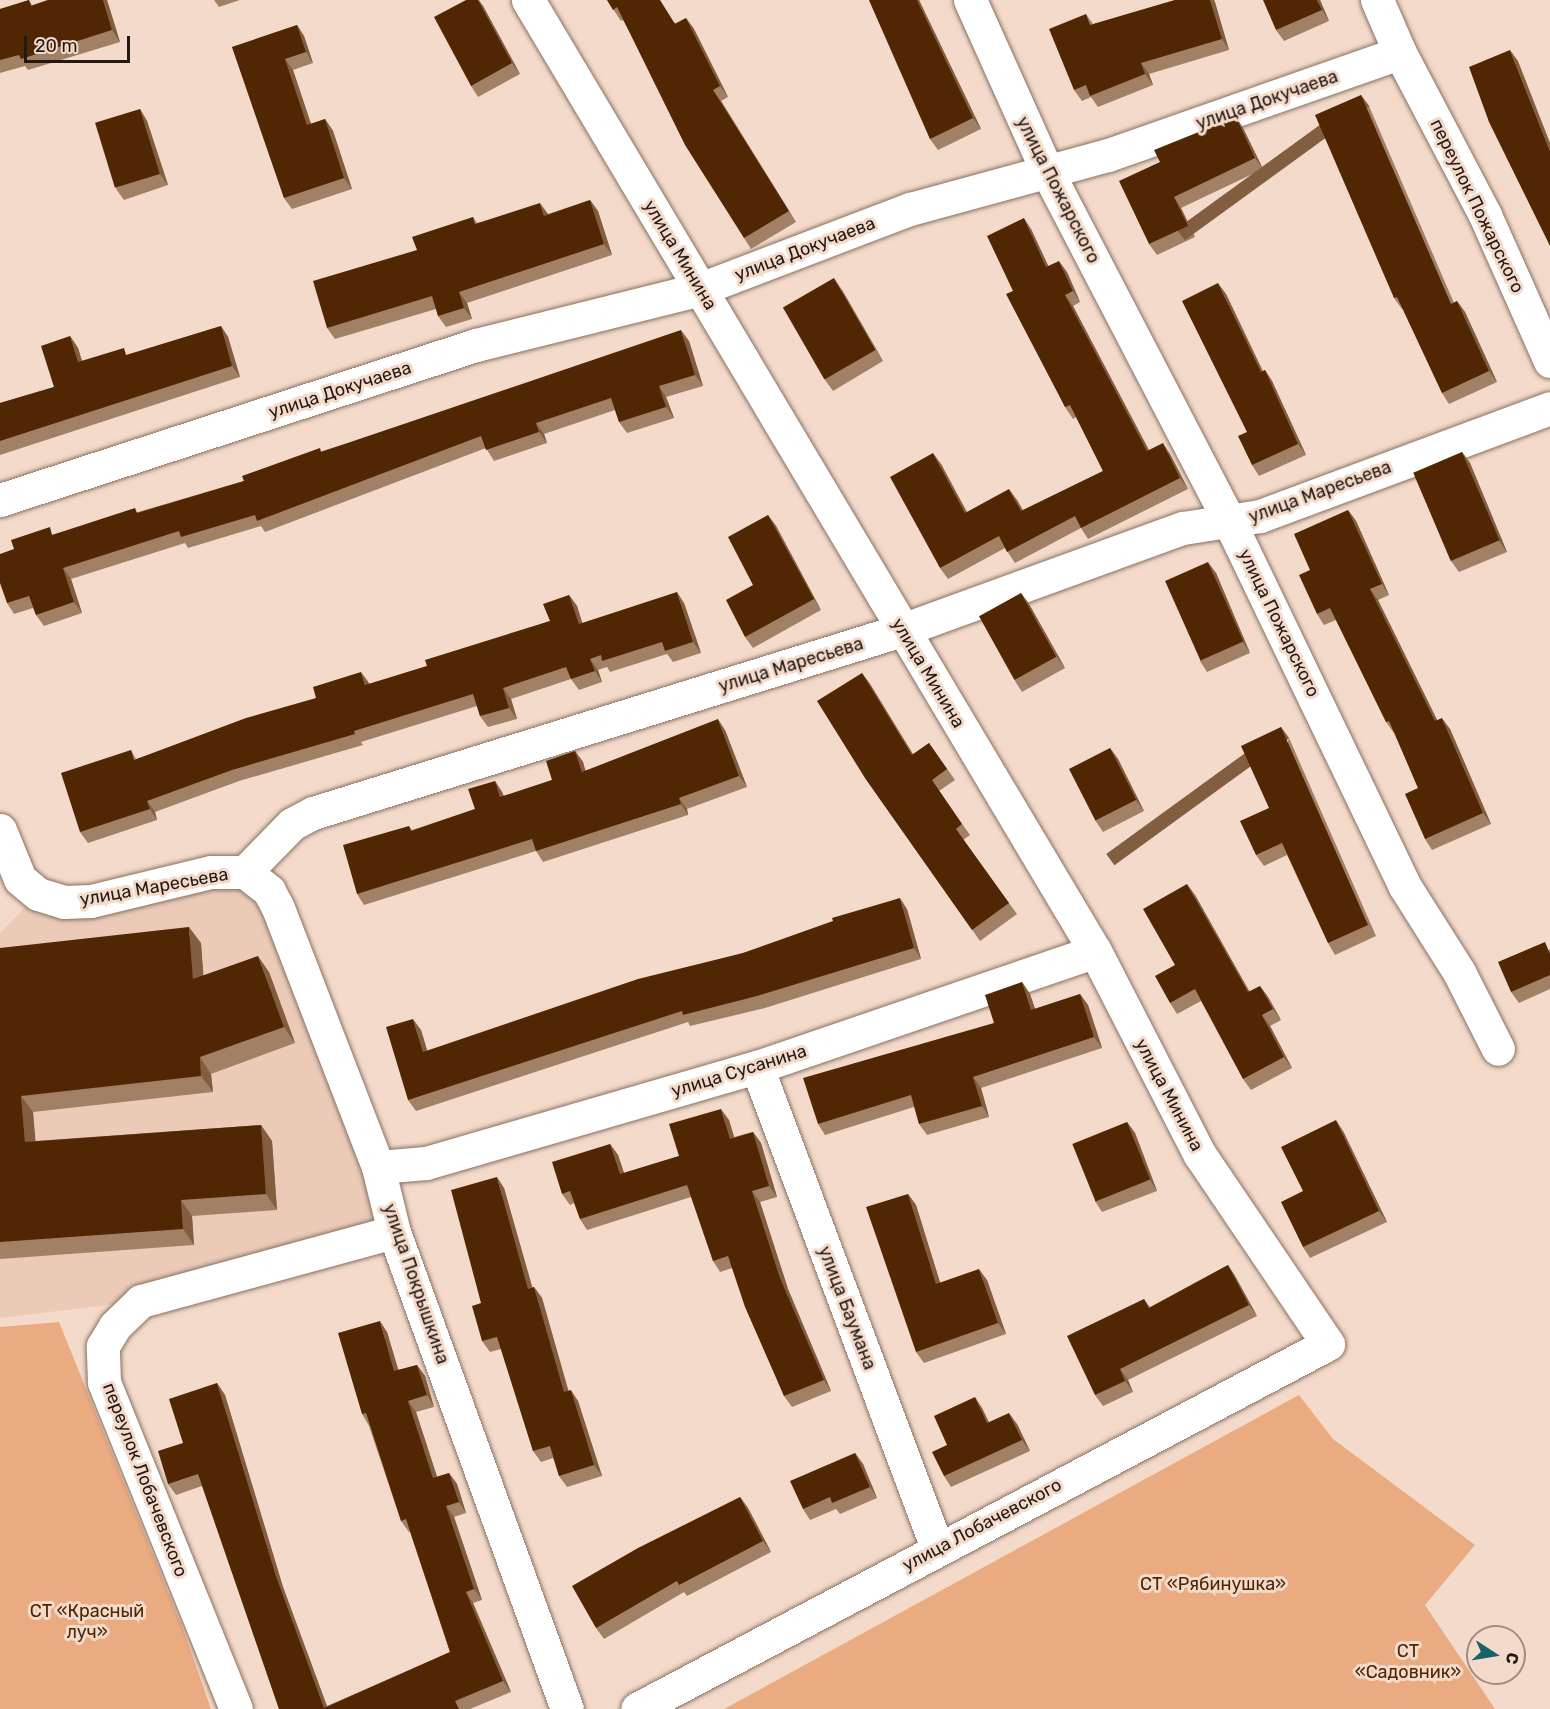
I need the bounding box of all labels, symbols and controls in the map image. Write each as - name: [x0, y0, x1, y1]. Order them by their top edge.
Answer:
- scale bar: [27, 24, 134, 62]
- text: 20 m: [35, 35, 77, 57]
- street label: улица Докучаева: [1193, 66, 1341, 134]
- street label: улица Пожарского: [1012, 113, 1104, 267]
- street label: переулок Пожарского: [1425, 115, 1529, 297]
- street label: улица Минина: [639, 196, 721, 314]
- street label: улица Докучаева: [732, 212, 878, 286]
- street label: улица Докучаева: [266, 357, 414, 423]
- street label: улица Маресьева: [1246, 456, 1394, 528]
- street label: улица Пожарского: [1234, 546, 1324, 700]
- street label: улица Минина: [887, 614, 969, 732]
- street label: улица Маресьева: [716, 633, 866, 697]
- street label: улица Маресьева: [78, 863, 230, 911]
- street label: улица Минина: [1130, 1035, 1208, 1155]
- street label: улица Сусанина: [669, 1040, 809, 1102]
- street label: улица Покрышкина: [378, 1201, 454, 1367]
- street label: улица Баумана: [814, 1243, 880, 1373]
- street label: переулок Лобачевского: [98, 1380, 192, 1580]
- street label: улица Лобачевского: [899, 1474, 1065, 1576]
- park label: СТ «Рябинушка»: [1140, 1573, 1286, 1595]
- park label: СТ «Красный луч»: [30, 1601, 144, 1644]
- north arrow: [1466, 1625, 1526, 1685]
- park label: СТ «Садовник»: [1355, 1641, 1461, 1684]
- text: С: [1502, 1651, 1523, 1666]

